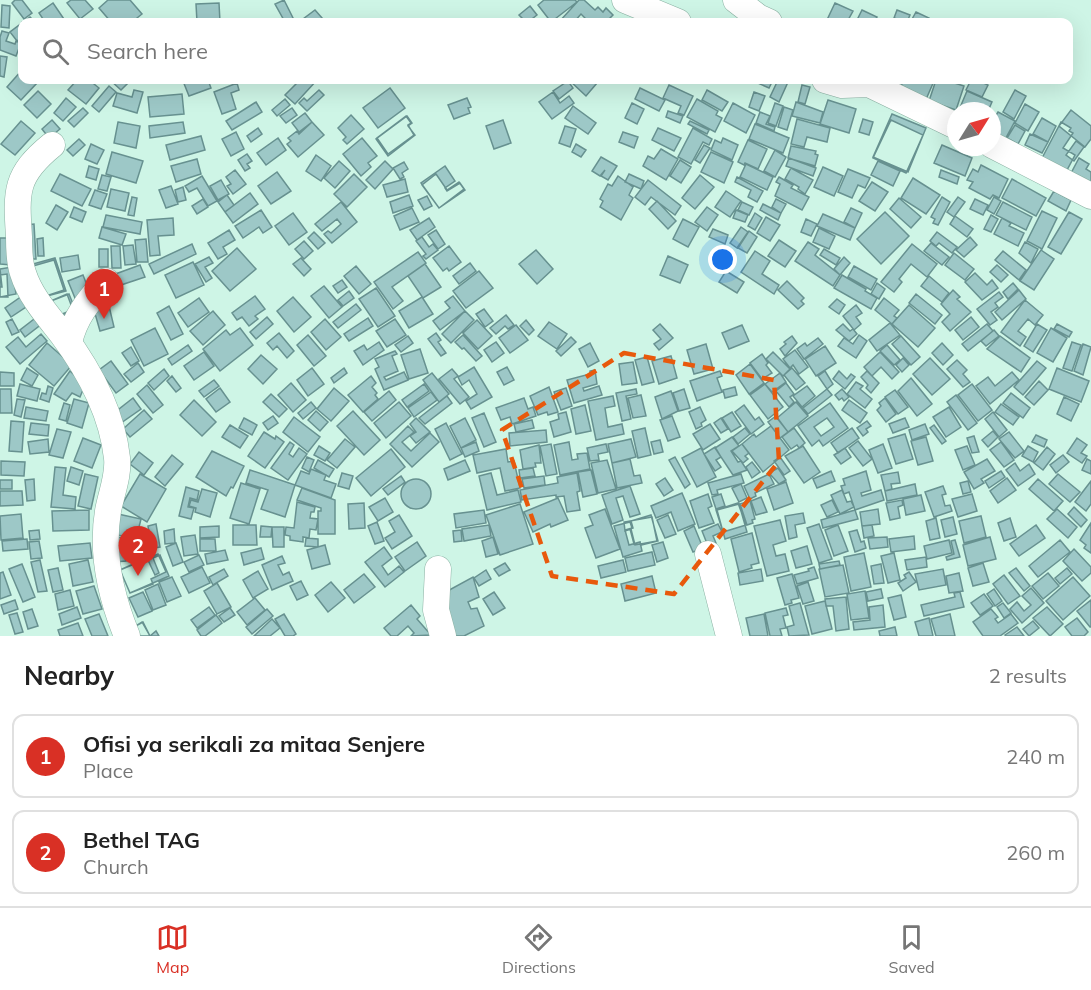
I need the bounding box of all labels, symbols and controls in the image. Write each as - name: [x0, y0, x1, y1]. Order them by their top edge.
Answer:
- search box: [18, 18, 1073, 84]
- icon: search: [39, 35, 72, 68]
- text: Search here: [87, 37, 208, 65]
- north arrow: [947, 102, 1001, 156]
- your location: [708, 245, 737, 274]
- pin: 1: [84, 270, 124, 319]
- pin: 2: [118, 526, 158, 576]
- text: Nearby: [24, 659, 114, 692]
- text: 2 results: [989, 663, 1067, 688]
- text: Ofisi ya serikali za mitaa Senjere: [83, 730, 425, 758]
- text: 1: [40, 744, 52, 769]
- text: 240 m: [1006, 744, 1065, 769]
- text: Place: [83, 758, 133, 783]
- text: Bethel TAG: [83, 826, 200, 854]
- text: 2: [40, 840, 52, 865]
- text: 260 m: [1006, 840, 1065, 865]
- text: Church: [83, 854, 149, 879]
- tab: Map: [156, 921, 189, 977]
- tab: Directions: [502, 921, 576, 977]
- tab: Saved: [889, 921, 935, 977]

